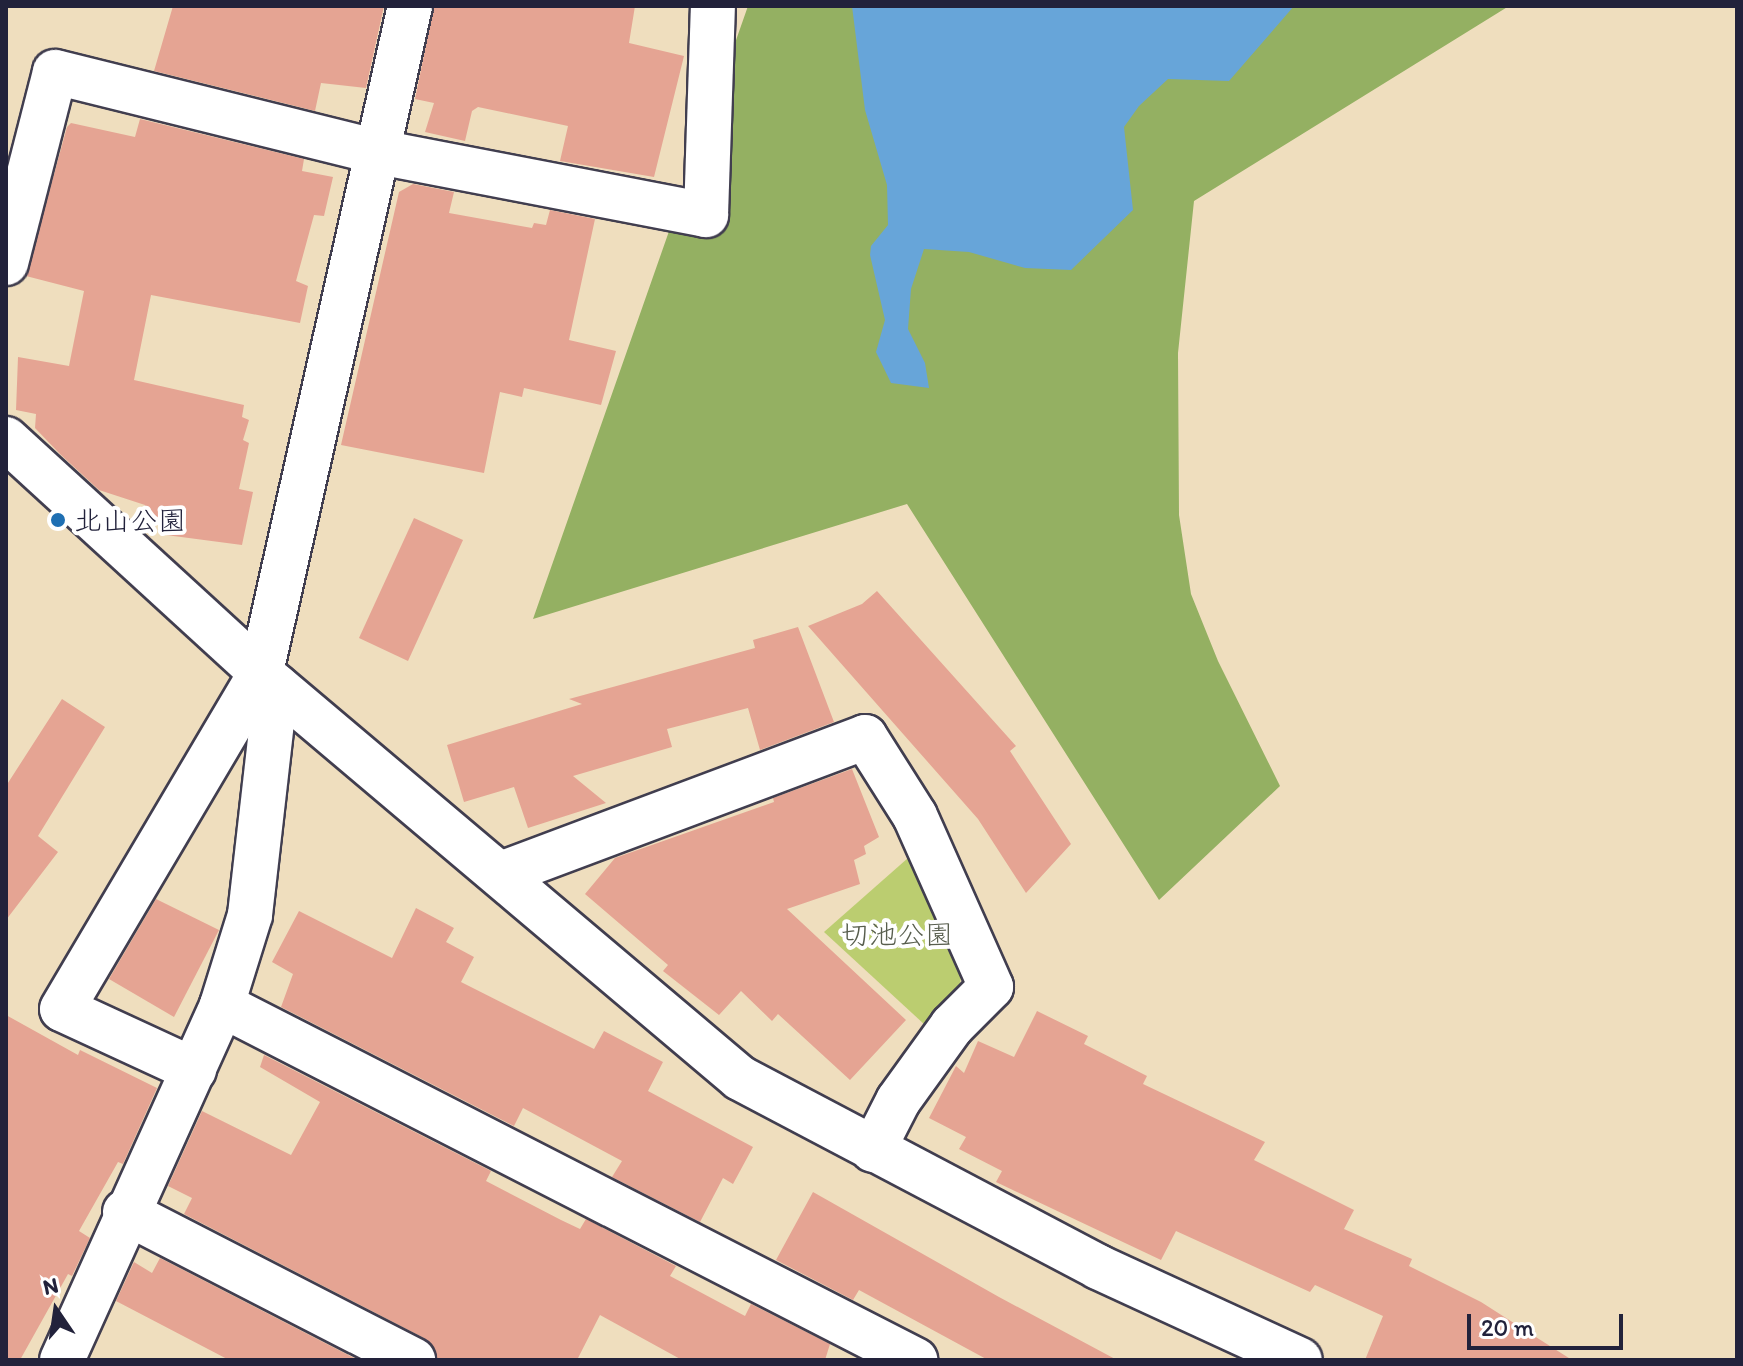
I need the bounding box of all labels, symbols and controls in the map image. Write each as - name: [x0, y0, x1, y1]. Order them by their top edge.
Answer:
- place label: 北山公園: [74, 503, 186, 537]
- marker: 北山公園: [49, 511, 67, 529]
- park label: 切池公園: [841, 917, 953, 951]
- north arrow: [16, 1270, 96, 1350]
- text: N: [40, 1271, 61, 1301]
- scale bar: [1471, 1298, 1627, 1348]
- text: 20 m: [1481, 1313, 1534, 1342]

